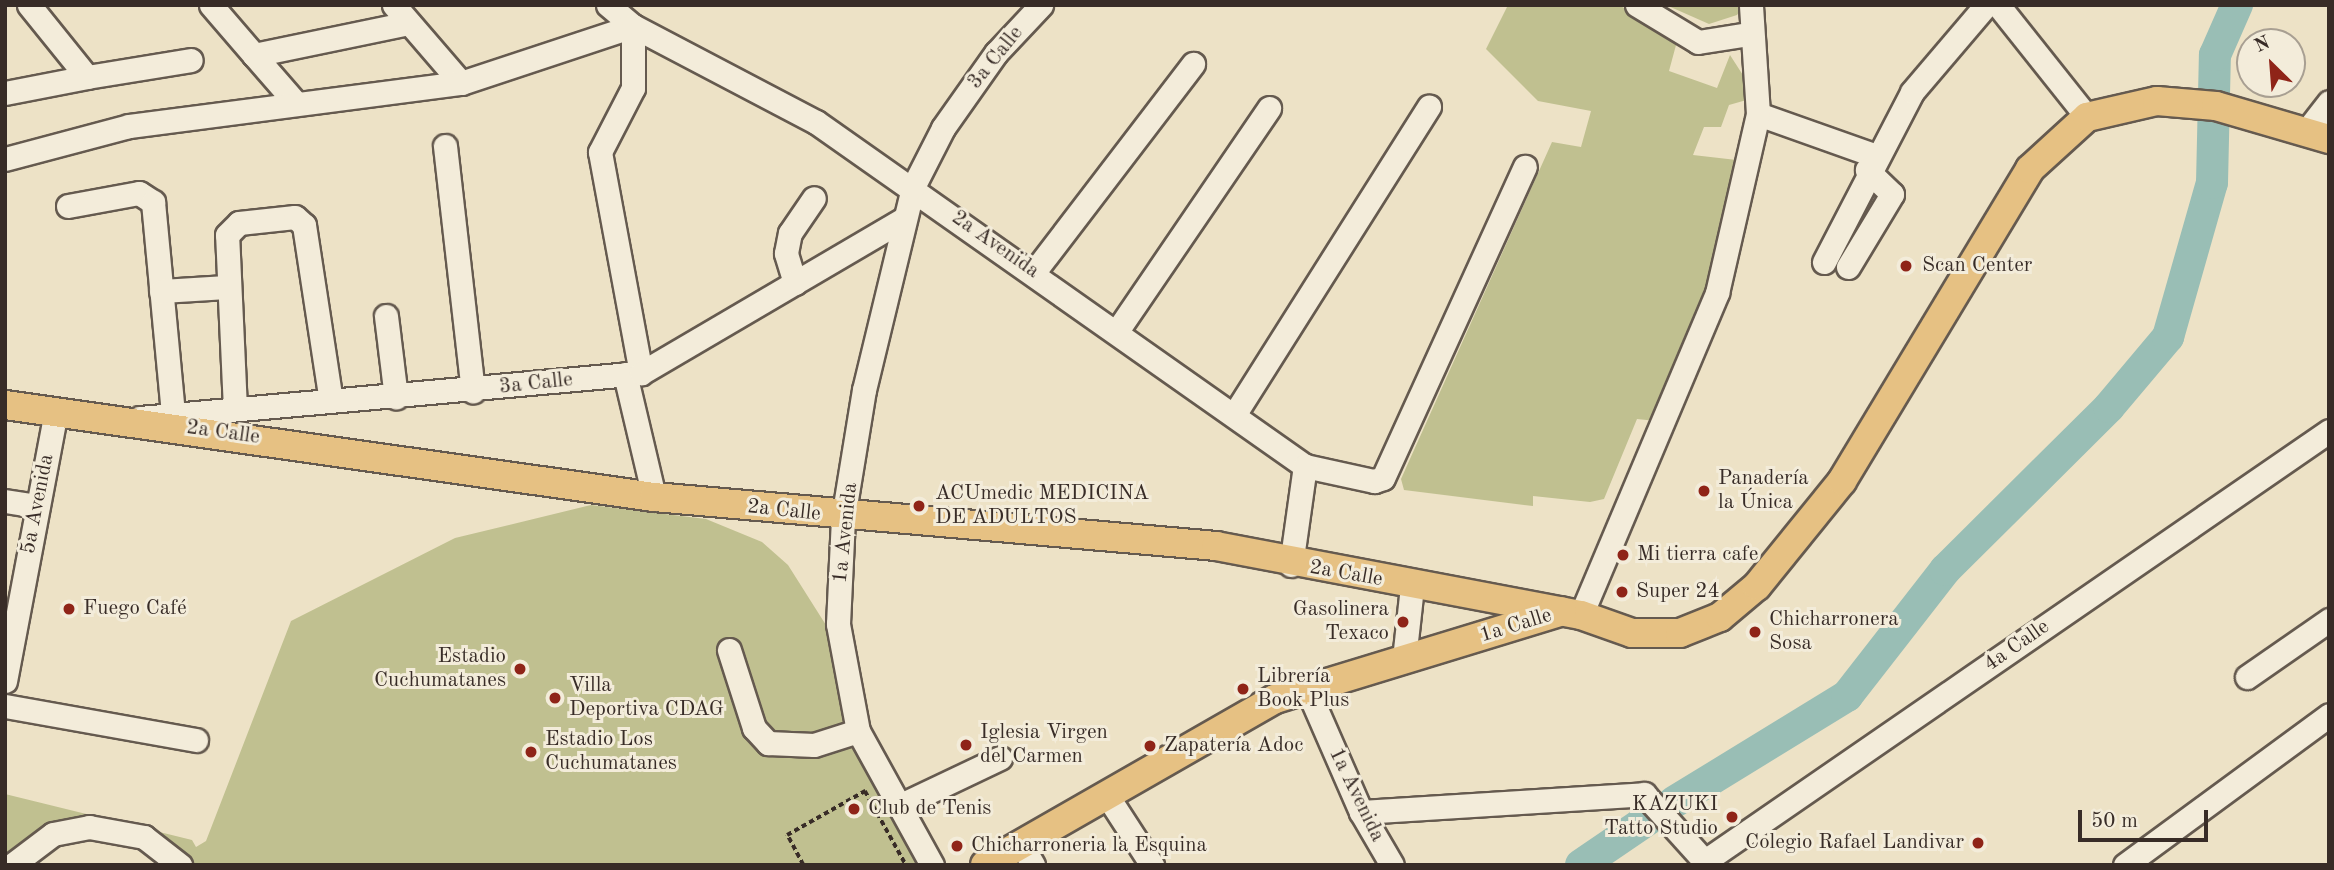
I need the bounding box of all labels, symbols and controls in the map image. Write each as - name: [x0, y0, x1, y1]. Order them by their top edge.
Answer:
- street label: 3a Calle: [963, 21, 1029, 95]
- north arrow: [2236, 28, 2306, 98]
- text: N: [2252, 34, 2273, 57]
- street label: 2a Avenida: [946, 206, 1044, 284]
- place label: Scan Center: [1922, 253, 2032, 279]
- marker: Scan Center: [1896, 256, 1916, 276]
- street label: 3a Calle: [498, 368, 574, 400]
- street label: 2a Calle: [185, 415, 261, 451]
- street label: 5a Avenida: [16, 452, 60, 556]
- place label: Panadería la Única: [1718, 466, 1809, 516]
- street label: 1a Avenida: [828, 481, 864, 585]
- place label: ACUmedic MEDICINA DE ADULTOS: [935, 481, 1149, 531]
- marker: Panadería la Única: [1696, 483, 1712, 499]
- street label: 2a Calle: [746, 495, 822, 527]
- marker: ACUmedic MEDICINA DE ADULTOS: [909, 496, 929, 516]
- place label: Mi tierra cafe: [1637, 542, 1758, 568]
- marker: Mi tierra cafe: [1615, 547, 1631, 563]
- street label: 2a Calle: [1307, 555, 1385, 593]
- place label: Super 24: [1636, 579, 1720, 605]
- marker: Super 24: [1614, 584, 1630, 600]
- place label: Fuego Café: [83, 596, 187, 622]
- place label: Gasolinera Texaco: [1293, 597, 1389, 647]
- marker: Fuego Café: [61, 601, 77, 617]
- street label: 1a Calle: [1477, 603, 1555, 649]
- place label: Chicharronera Sosa: [1769, 607, 1899, 657]
- marker: Gasolinera Texaco: [1395, 614, 1411, 630]
- street label: 4a Calle: [1980, 614, 2054, 678]
- marker: Chicharronera Sosa: [1747, 624, 1763, 640]
- place label: Estadio Cuchumatanes: [374, 644, 506, 694]
- marker: Estadio Cuchumatanes: [512, 661, 528, 677]
- place label: Librería Book Plus: [1257, 664, 1349, 714]
- place label: Villa Deportiva CDAG: [569, 673, 724, 723]
- marker: Librería Book Plus: [1235, 681, 1251, 697]
- marker: Villa Deportiva CDAG: [547, 690, 563, 706]
- place label: Iglesia Virgen del Carmen: [980, 720, 1108, 770]
- place label: Estadio Los Cuchumatanes: [545, 727, 677, 777]
- place label: Zapatería Adoc: [1164, 733, 1303, 759]
- marker: Iglesia Virgen del Carmen: [958, 737, 974, 753]
- marker: Zapatería Adoc: [1142, 738, 1158, 754]
- marker: Estadio Los Cuchumatanes: [523, 744, 539, 760]
- street label: 1a Avenida: [1322, 744, 1390, 846]
- place label: KAZUKI Tatto Studio: [1604, 792, 1718, 842]
- place label: Club de Tenis: [868, 796, 991, 822]
- scale bar: [2082, 796, 2212, 840]
- marker: Club de Tenis: [846, 801, 862, 817]
- marker: KAZUKI Tatto Studio: [1724, 809, 1740, 825]
- text: 50 m: [2091, 811, 2138, 832]
- place label: Colegio Rafael Landivar: [1745, 830, 1964, 856]
- place label: Chicharroneria la Esquina: [971, 833, 1207, 859]
- marker: Colegio Rafael Landivar: [1970, 835, 1986, 851]
- marker: Chicharroneria la Esquina: [949, 838, 965, 854]

